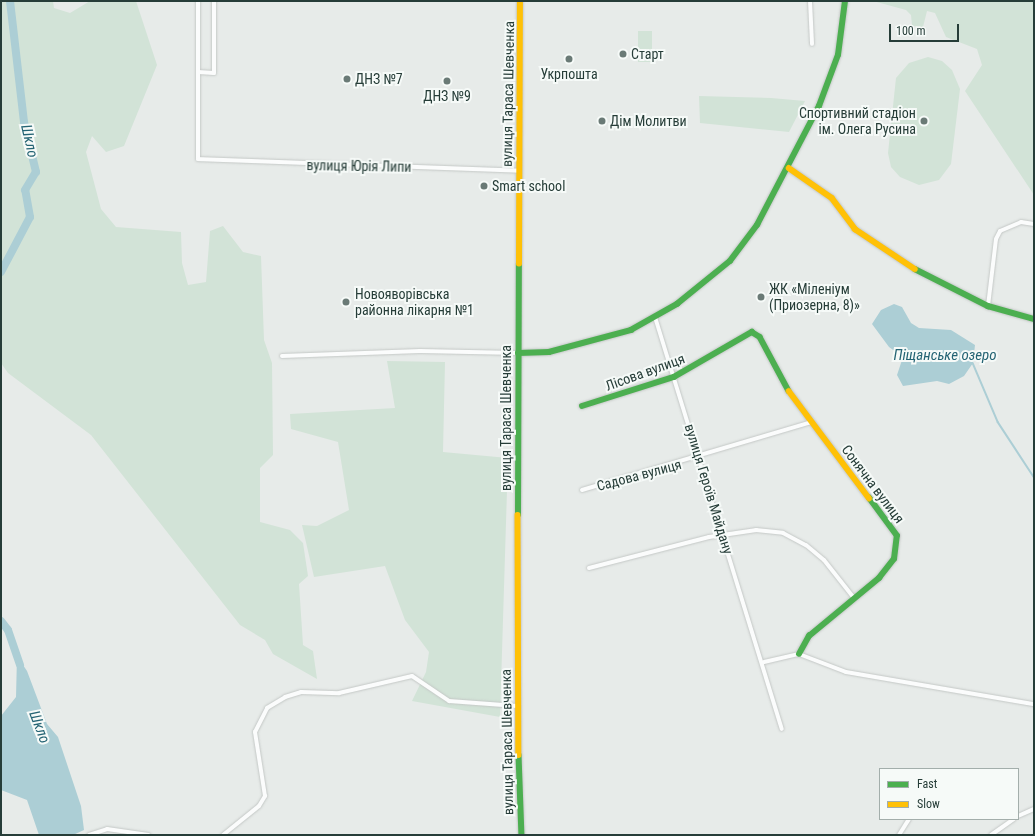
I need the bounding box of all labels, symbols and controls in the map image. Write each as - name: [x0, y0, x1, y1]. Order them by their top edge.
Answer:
- scale bar: [891, 16, 961, 42]
- street label: вулиця Тараса Шевченка: [498, 21, 518, 167]
- text: 100 m: [896, 24, 926, 38]
- place label: Старт: [631, 46, 664, 62]
- marker: Старт: [618, 49, 628, 59]
- marker: Укрпошта: [564, 54, 574, 64]
- place label: Укрпошта: [540, 66, 598, 82]
- place label: ДНЗ №7: [355, 71, 403, 87]
- marker: ДНЗ №7: [342, 74, 352, 84]
- marker: ДНЗ №9: [442, 76, 452, 86]
- place label: ДНЗ №9: [423, 88, 471, 104]
- place label: Спортивний стадіон ім. Олега Русина: [799, 105, 916, 138]
- place label: Дім Молитви: [610, 113, 687, 129]
- marker: Дім Молитви: [597, 116, 607, 126]
- marker: Спортивний стадіон ім. Олега Русина: [919, 116, 929, 126]
- water label: Шкло: [16, 123, 42, 159]
- street label: вулиця Юрія Липи: [306, 157, 412, 175]
- place label: Smart school: [492, 178, 565, 194]
- marker: Smart school: [479, 181, 489, 191]
- place label: ЖК «Міленіум (Приозерна, 8)»: [769, 281, 860, 314]
- place label: Новояворівська районна лікарня №1: [355, 286, 474, 318]
- marker: ЖК «Міленіум (Приозерна, 8)»: [756, 292, 766, 302]
- marker: Новояворівська районна лікарня №1: [340, 296, 352, 308]
- street label: вулиця Тараса Шевченка: [498, 345, 514, 491]
- water label: Піщанське озеро: [893, 347, 997, 365]
- street label: Лісова вулиця: [603, 350, 687, 394]
- street label: вулиця Героїв Майдану: [681, 422, 737, 556]
- street label: Сонячна вулиця: [838, 442, 908, 526]
- street label: Садова вулиця: [595, 456, 683, 494]
- street label: вулиця Тараса Шевченка: [497, 669, 517, 815]
- water label: Шкло: [25, 708, 53, 746]
- legend: [879, 768, 1019, 820]
- text: Fast: [917, 777, 937, 791]
- text: Slow: [917, 797, 940, 811]

